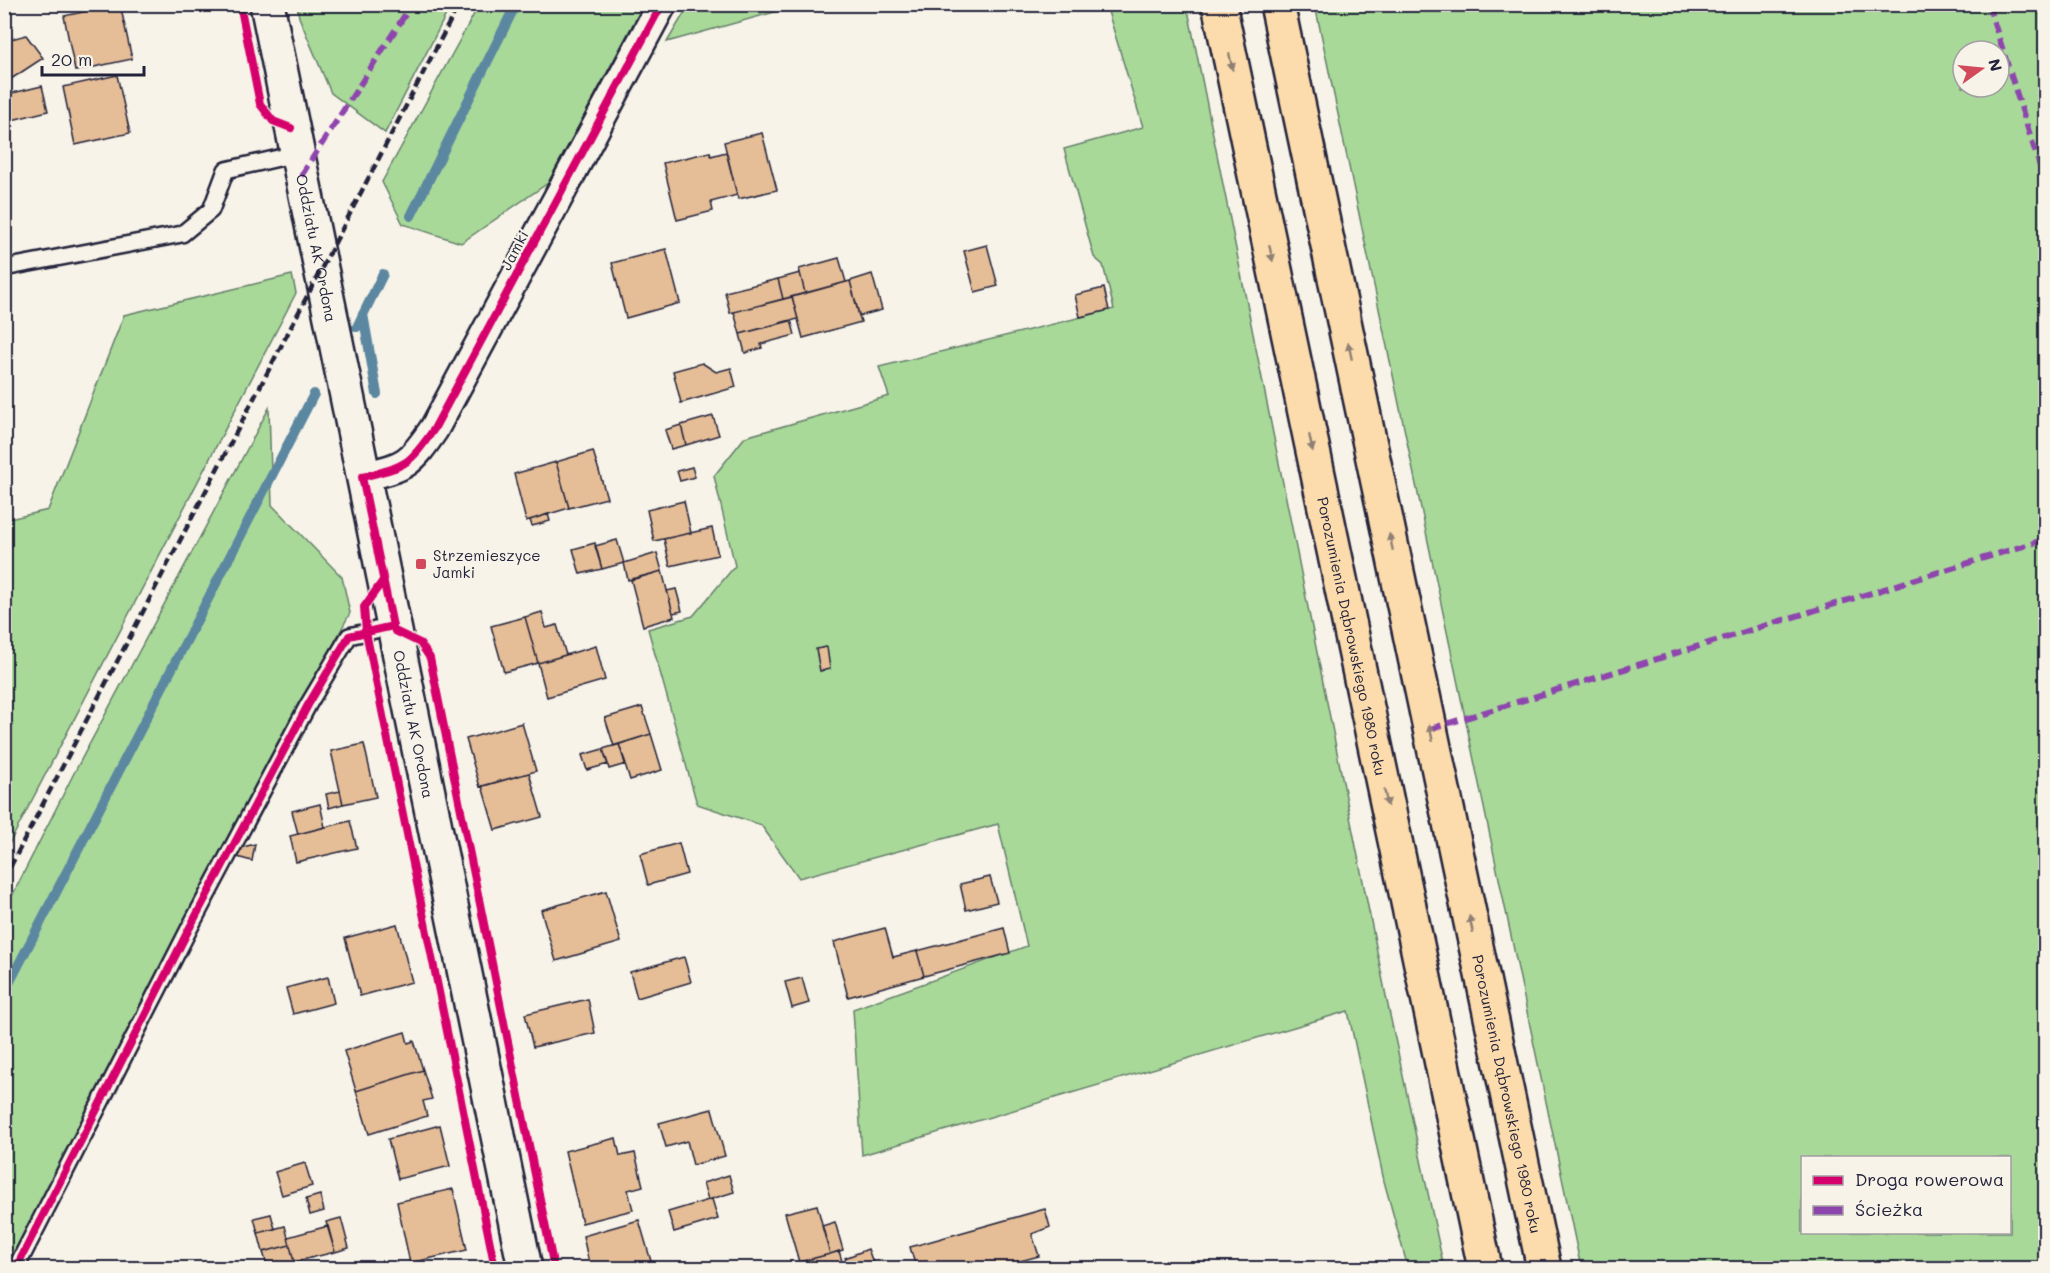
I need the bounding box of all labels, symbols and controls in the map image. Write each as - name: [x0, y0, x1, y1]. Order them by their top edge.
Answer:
- scale bar: [42, 39, 144, 77]
- north arrow: [1951, 39, 2011, 99]
- text: 20 m: [51, 47, 92, 71]
- one-way arrow: [1227, 52, 1236, 71]
- text: N: [1984, 56, 2008, 74]
- street label: Oddziału AK Ordona: [292, 172, 342, 324]
- street label: Jamki: [495, 227, 533, 273]
- one-way arrow: [1267, 243, 1276, 262]
- one-way arrow: [1345, 342, 1355, 360]
- one-way arrow: [1307, 434, 1317, 453]
- street label: Porozumienia Dąbrowskiego 1980 roku: [1313, 495, 1391, 777]
- one-way arrow: [1385, 533, 1395, 551]
- place label: Strzemieszyce Jamki: [433, 545, 541, 582]
- marker: Strzemieszyce Jamki: [414, 557, 428, 571]
- street label: Oddziału AK Ordona: [389, 648, 439, 800]
- one-way arrow: [1426, 723, 1435, 742]
- one-way arrow: [1382, 789, 1392, 808]
- one-way arrow: [1466, 914, 1475, 933]
- street label: Porozumienia Dąbrowskiego 1980 roku: [1468, 953, 1546, 1235]
- legend: [1801, 1156, 2011, 1234]
- text: Droga rowerowa: [1855, 1167, 2004, 1191]
- text: Ścieżka: [1855, 1197, 1923, 1221]

